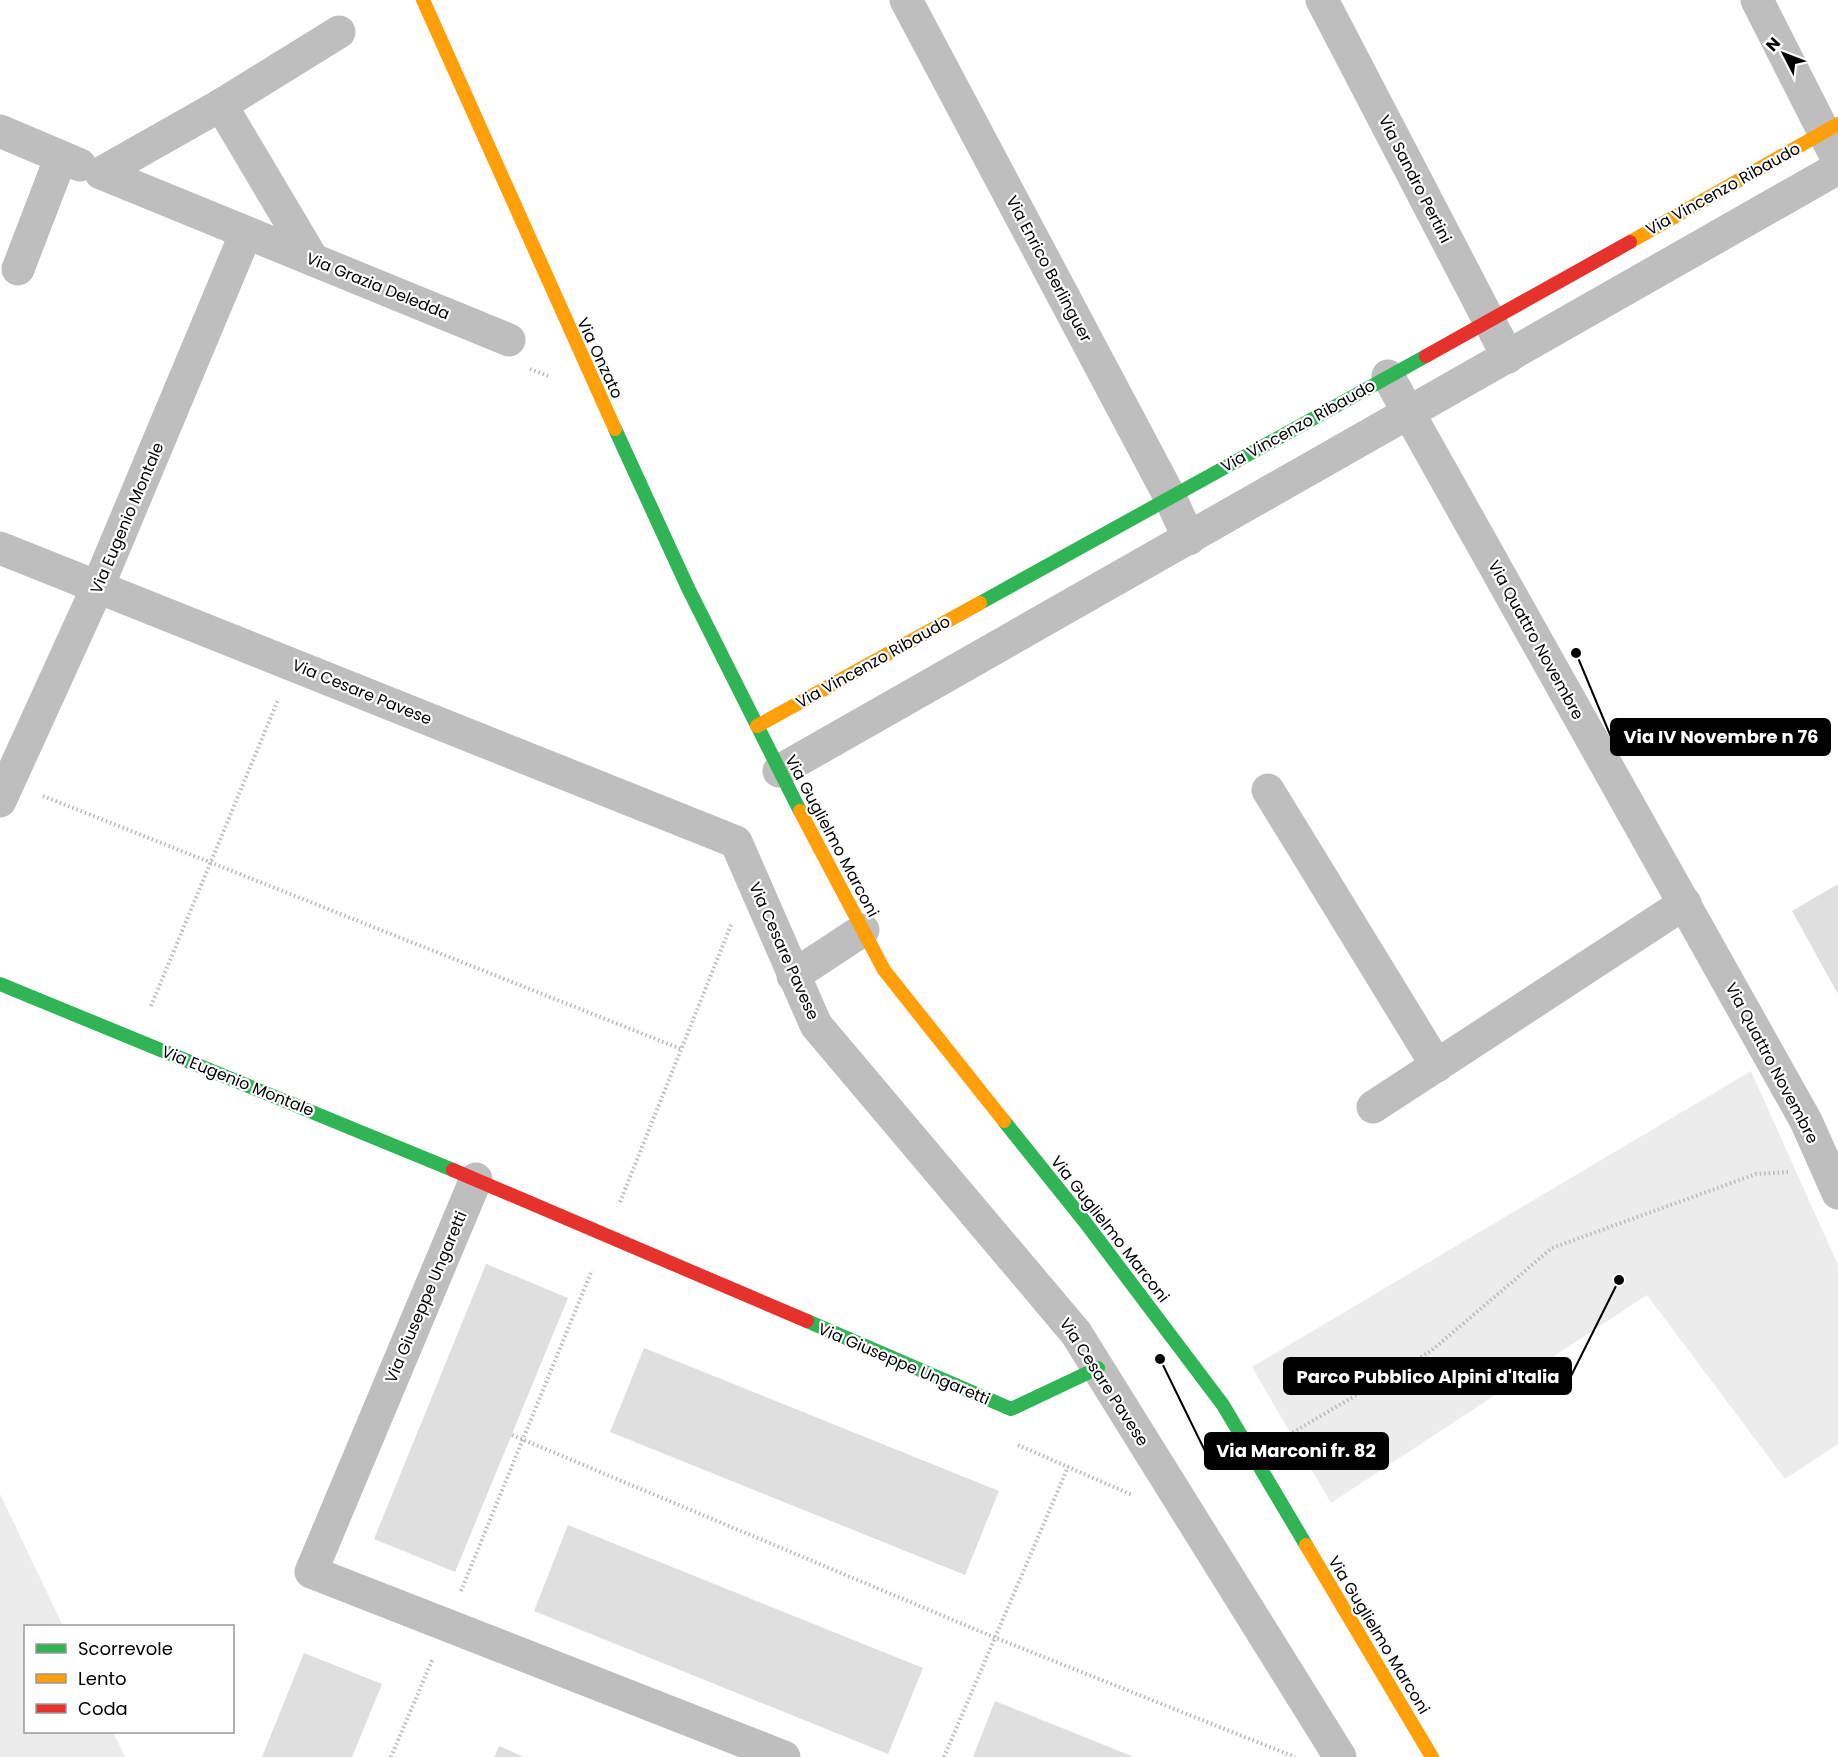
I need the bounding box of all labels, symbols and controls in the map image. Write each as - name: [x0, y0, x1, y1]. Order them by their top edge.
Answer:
- north arrow: [1754, 24, 1814, 84]
- text: N: [1761, 32, 1786, 56]
- street label: Via Sandro Pertini: [1373, 111, 1457, 247]
- street label: Via Vincenzo Ribaudo: [1642, 137, 1804, 241]
- street label: Via Enrico Berlinguer: [1001, 192, 1097, 346]
- street label: Via Grazia Deledda: [303, 247, 453, 325]
- street label: Via Onzato: [571, 314, 629, 402]
- street label: Via Vincenzo Ribaudo: [1217, 374, 1379, 478]
- street label: Via Eugenio Montale: [85, 439, 169, 597]
- street label: Via Quattro Novembre: [1483, 556, 1590, 724]
- street label: Via Vincenzo Ribaudo: [792, 610, 954, 714]
- street label: Via Cesare Pavese: [289, 653, 435, 731]
- callout: Via IV Novembre n 76: [1611, 719, 1830, 755]
- text: Via IV Novembre n 76: [1623, 724, 1819, 749]
- street label: Via Guglielmo Marconi: [779, 751, 885, 921]
- street label: Via Cesare Pavese: [743, 878, 825, 1024]
- street label: Via Quattro Novembre: [1720, 978, 1824, 1148]
- street label: Via Eugenio Montale: [158, 1040, 318, 1122]
- street label: Via Guglielmo Marconi: [1045, 1151, 1175, 1307]
- street label: Via Giuseppe Ungaretti: [379, 1207, 473, 1387]
- street label: Via Cesare Pavese: [1054, 1313, 1154, 1451]
- street label: Via Giuseppe Ungaretti: [814, 1317, 994, 1411]
- callout: Parco Pubblico Alpini d'Italia: [1284, 1358, 1571, 1394]
- text: Parco Pubblico Alpini d'Italia: [1296, 1364, 1560, 1389]
- callout: Via Marconi fr. 82: [1205, 1433, 1388, 1469]
- text: Via Marconi fr. 82: [1216, 1438, 1376, 1463]
- street label: Via Guglielmo Marconi: [1323, 1552, 1435, 1718]
- legend: [24, 1625, 234, 1733]
- text: Scorrevole: [78, 1636, 173, 1661]
- text: Lento: [78, 1666, 127, 1691]
- text: Coda: [78, 1696, 128, 1721]

